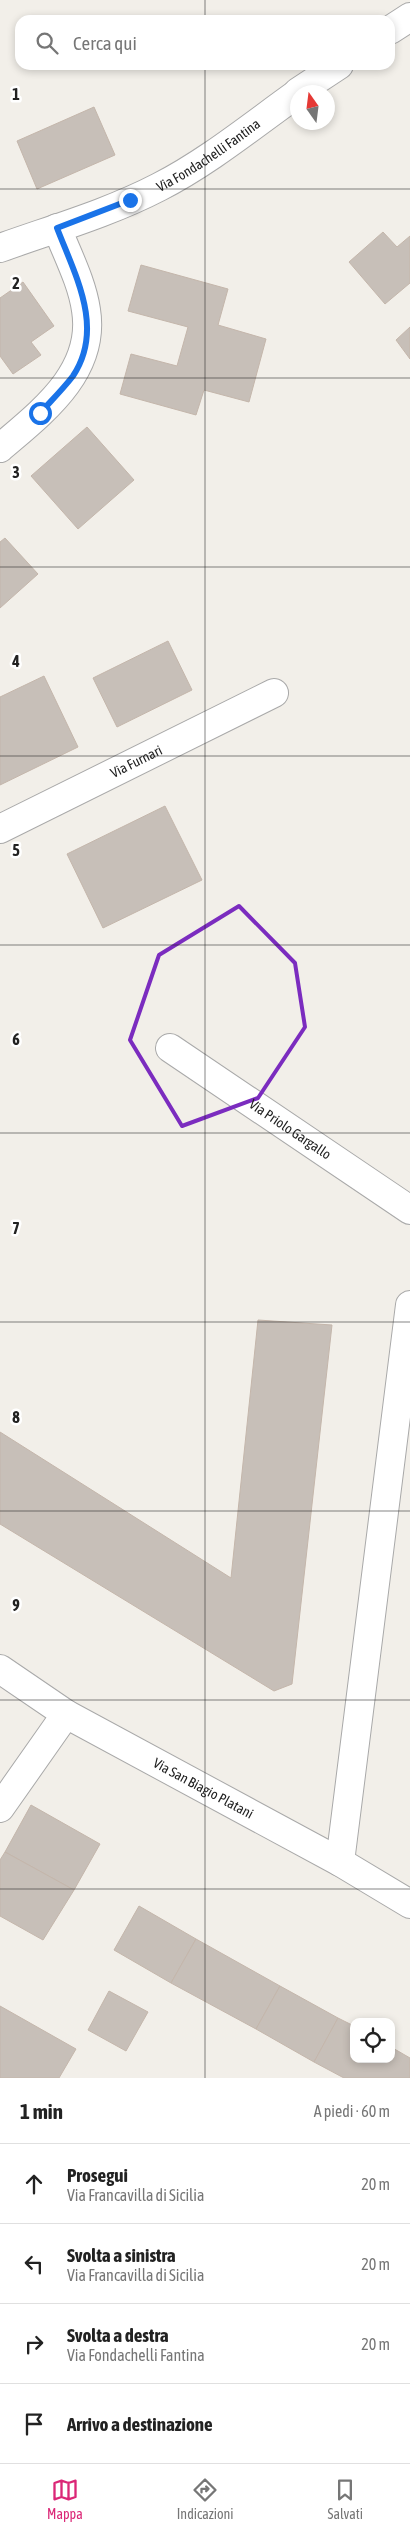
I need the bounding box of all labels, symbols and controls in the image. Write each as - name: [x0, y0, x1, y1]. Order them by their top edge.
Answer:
- search box: [15, 15, 395, 70]
- icon: search: [33, 29, 61, 57]
- text: Cerca qui: [73, 32, 137, 54]
- text: 1: [12, 85, 20, 103]
- north arrow: [290, 85, 335, 130]
- street label: Via Fondachelli Fantina: [154, 116, 263, 195]
- route end: [119, 189, 142, 212]
- text: 2: [12, 274, 20, 292]
- route start: [29, 402, 52, 425]
- text: 3: [12, 463, 20, 481]
- text: 4: [11, 652, 20, 670]
- street label: Via Furnari: [108, 742, 165, 781]
- text: 5: [12, 841, 20, 859]
- text: 6: [12, 1030, 20, 1048]
- street label: Via Priolo Gargallo: [246, 1096, 334, 1162]
- text: 7: [12, 1219, 20, 1237]
- text: 8: [12, 1408, 20, 1426]
- text: 9: [12, 1596, 20, 1614]
- street label: Via San Biagio Platani: [150, 1755, 256, 1822]
- map controls: [350, 2018, 395, 2063]
- button: locate: [350, 2018, 395, 2063]
- text: 1 min: [20, 2099, 63, 2123]
- text: A piedi · 60 m: [314, 2102, 390, 2120]
- text: Prosegui: [67, 2164, 128, 2186]
- icon: ahead: [20, 2170, 48, 2198]
- text: 20 m: [361, 2175, 390, 2193]
- text: Via Francavilla di Sicilia: [67, 2186, 204, 2204]
- text: Svolta a sinistra: [67, 2244, 176, 2266]
- icon: left: [20, 2250, 48, 2278]
- text: 20 m: [361, 2255, 390, 2273]
- text: Via Francavilla di Sicilia: [67, 2266, 204, 2284]
- text: Svolta a destra: [67, 2324, 169, 2346]
- icon: right: [20, 2330, 48, 2358]
- text: 20 m: [361, 2335, 390, 2353]
- text: Via Fondachelli Fantina: [67, 2346, 205, 2364]
- icon: arrive: [20, 2410, 48, 2438]
- text: Arrivo a destinazione: [67, 2413, 213, 2435]
- tab: Mappa: [47, 2476, 83, 2522]
- tab: Indicazioni: [177, 2476, 234, 2522]
- tab: Salvati: [328, 2476, 363, 2522]

